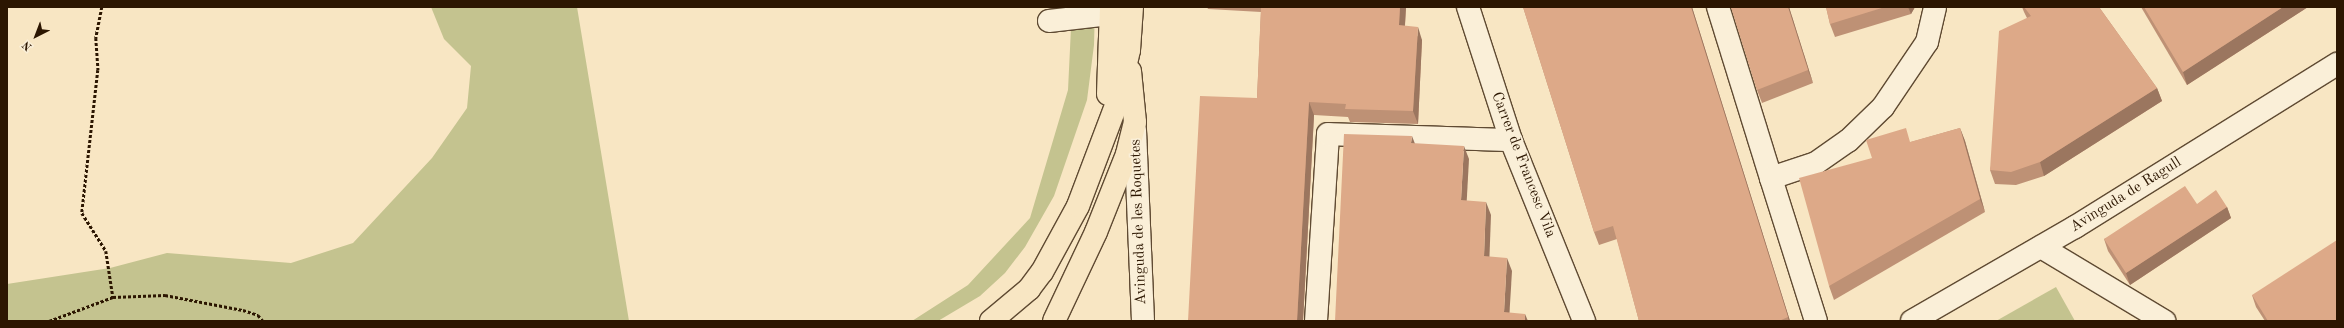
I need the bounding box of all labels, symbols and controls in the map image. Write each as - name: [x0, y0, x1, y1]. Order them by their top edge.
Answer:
- north arrow: [16, 16, 56, 56]
- text: N: [21, 38, 34, 52]
- street label: Carrer de Francesc Vila: [1487, 89, 1559, 241]
- street label: Avinguda de les Roquetes: [1127, 139, 1151, 305]
- street label: Avinguda de Ragull: [2067, 154, 2185, 236]

